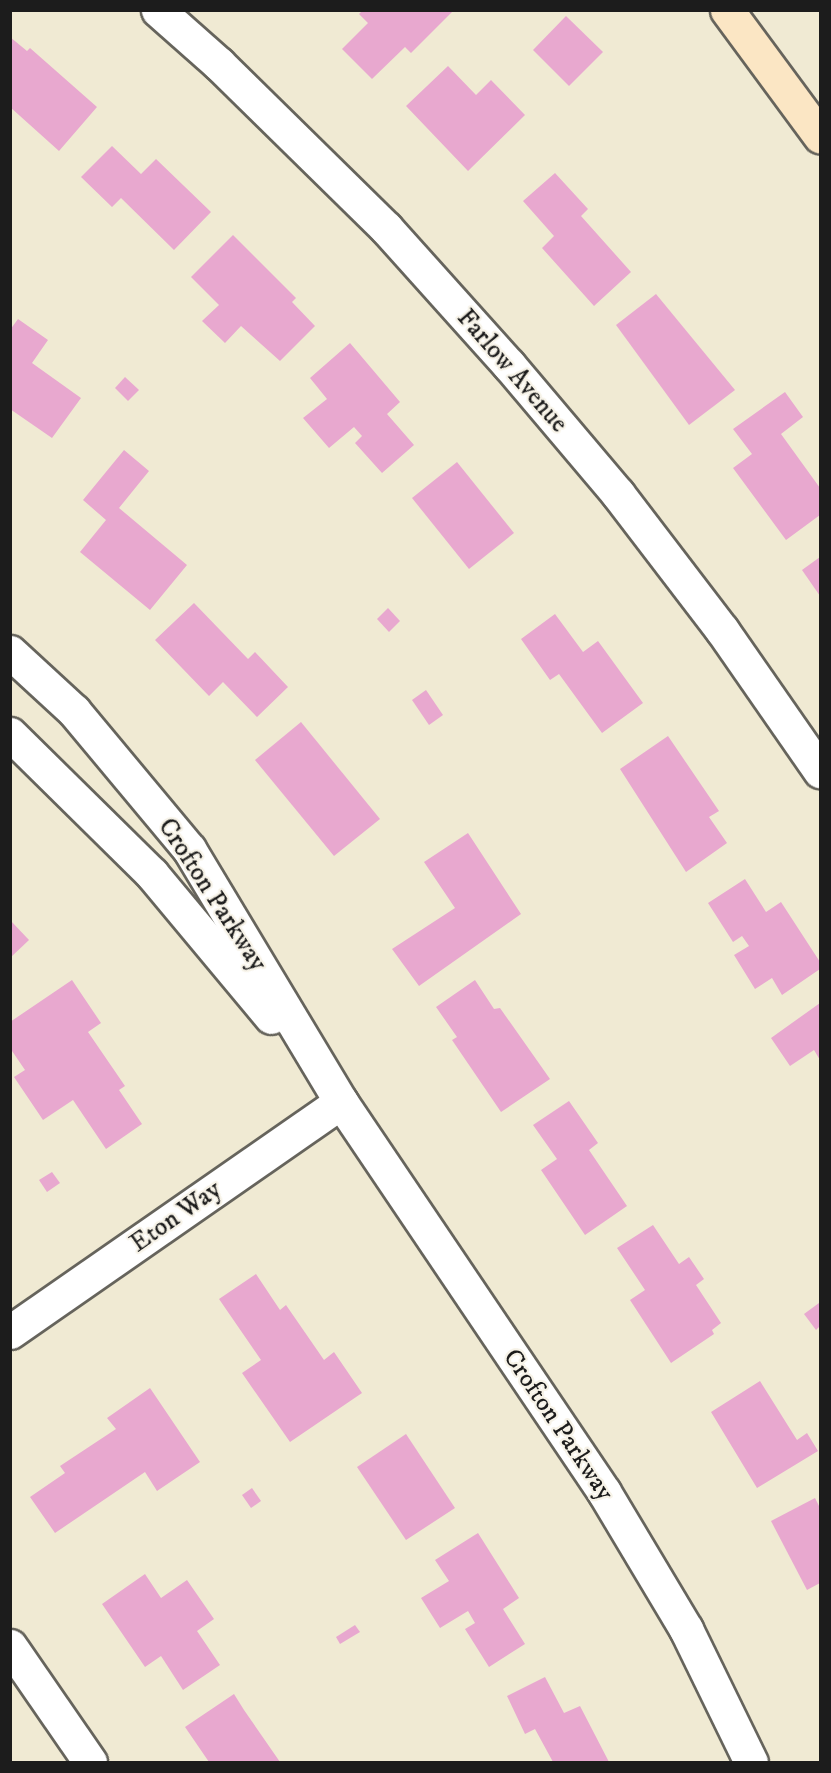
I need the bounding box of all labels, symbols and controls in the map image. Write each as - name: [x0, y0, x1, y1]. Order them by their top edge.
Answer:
- street label: Farlow Avenue: [450, 303, 574, 439]
- street label: Crofton Parkway: [151, 813, 273, 977]
- street label: Eton Way: [124, 1174, 228, 1260]
- street label: Crofton Parkway: [496, 1343, 620, 1507]

